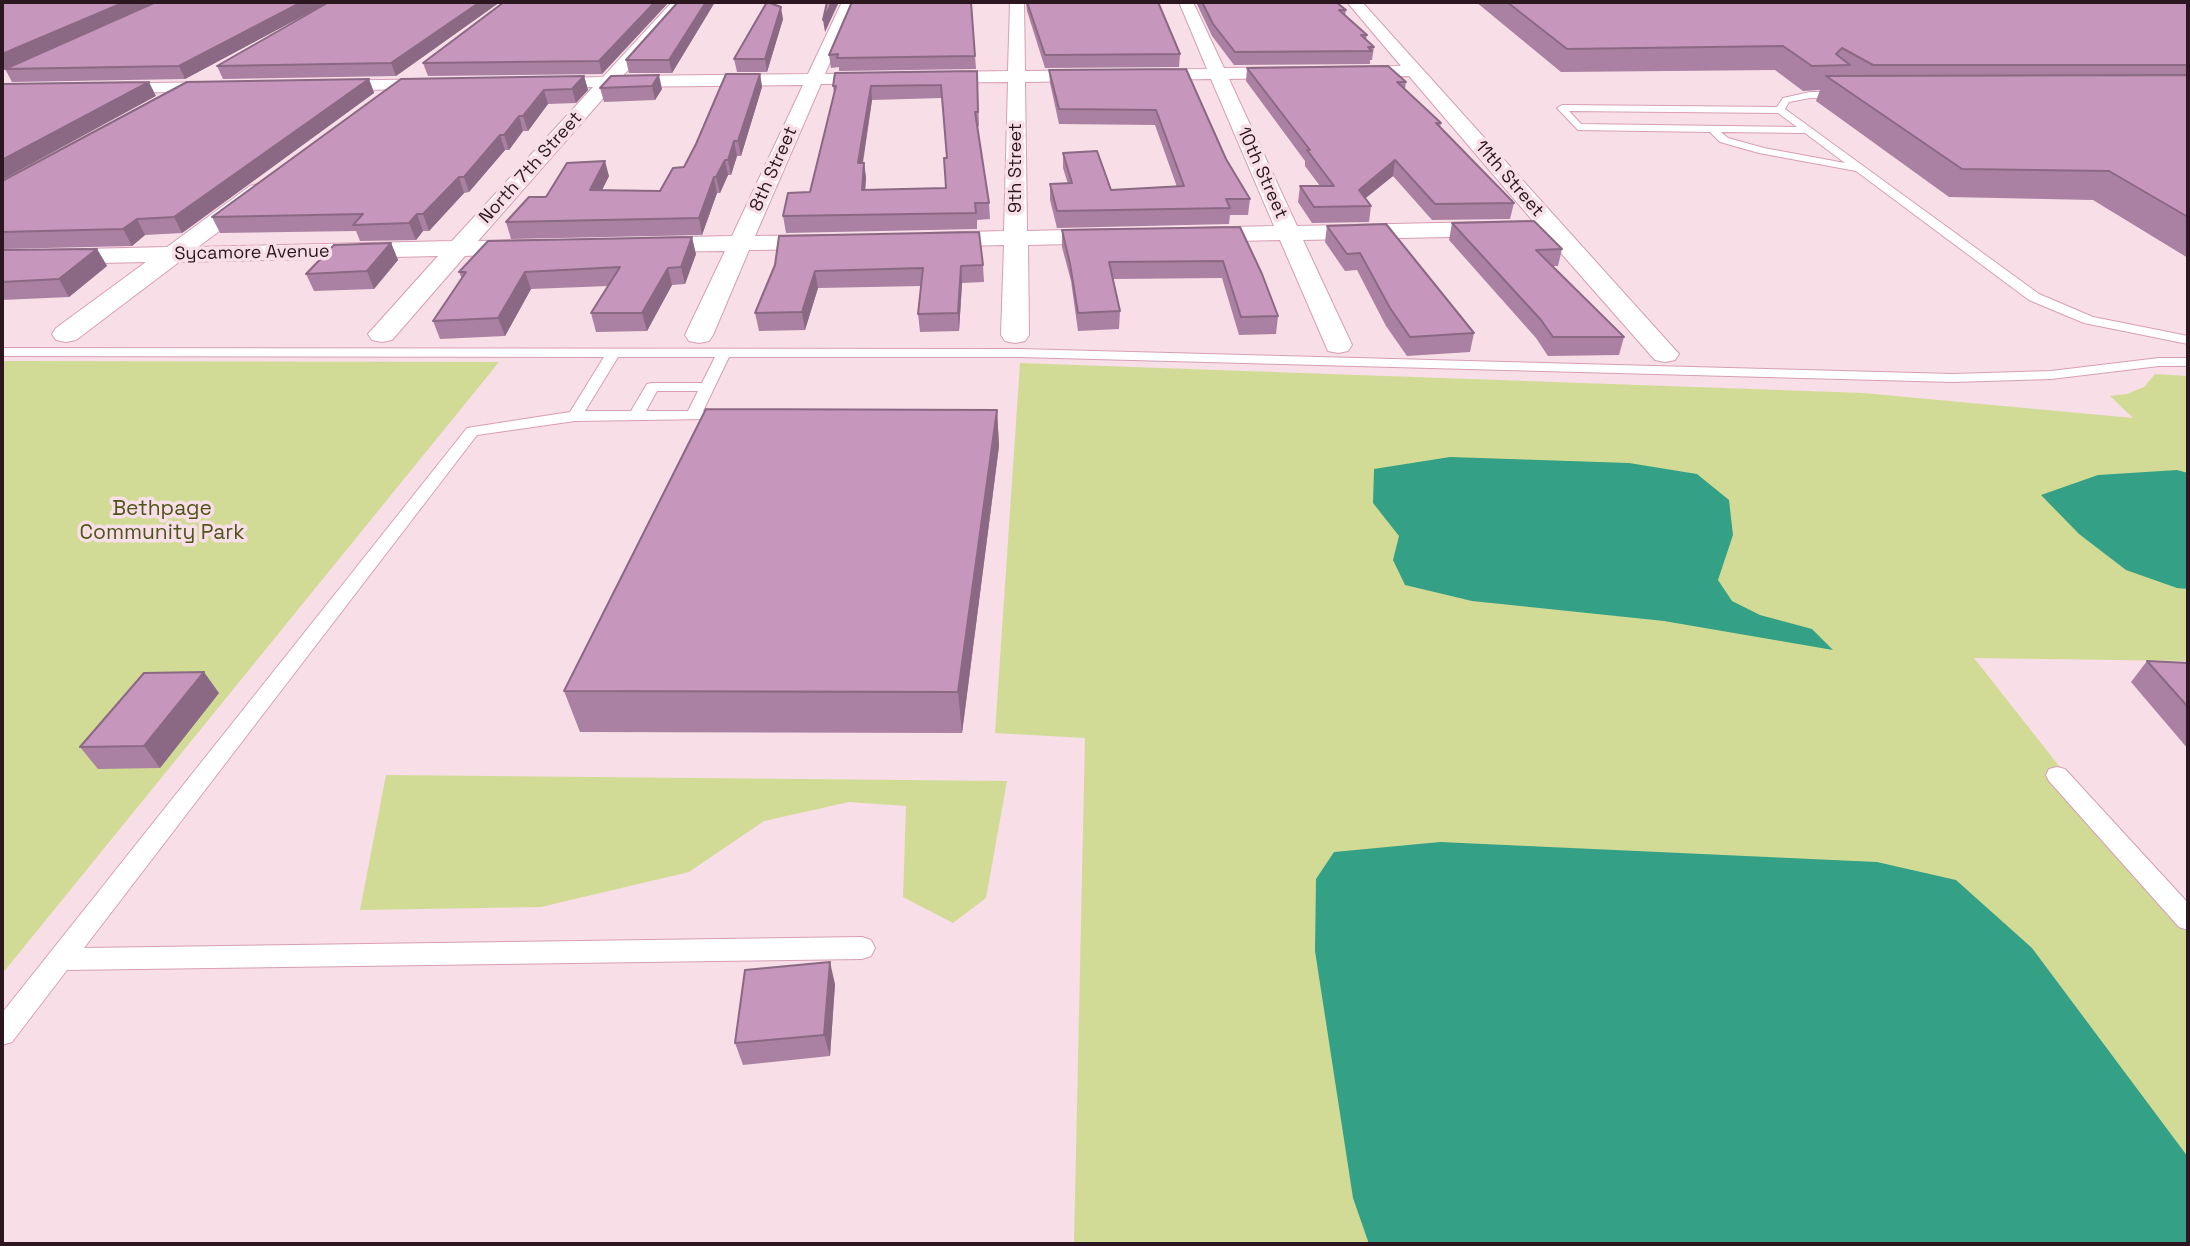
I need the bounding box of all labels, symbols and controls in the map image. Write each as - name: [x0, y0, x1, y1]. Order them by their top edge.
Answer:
- street label: North 7th Street: [475, 108, 587, 228]
- street label: 8th Street: [746, 123, 802, 215]
- street label: 9th Street: [1005, 123, 1027, 213]
- street label: 10th Street: [1232, 124, 1292, 222]
- street label: 11th Street: [1470, 136, 1548, 222]
- street label: Sycamore Avenue: [174, 241, 330, 265]
- park label: Bethpage Community Park: [80, 496, 244, 546]

